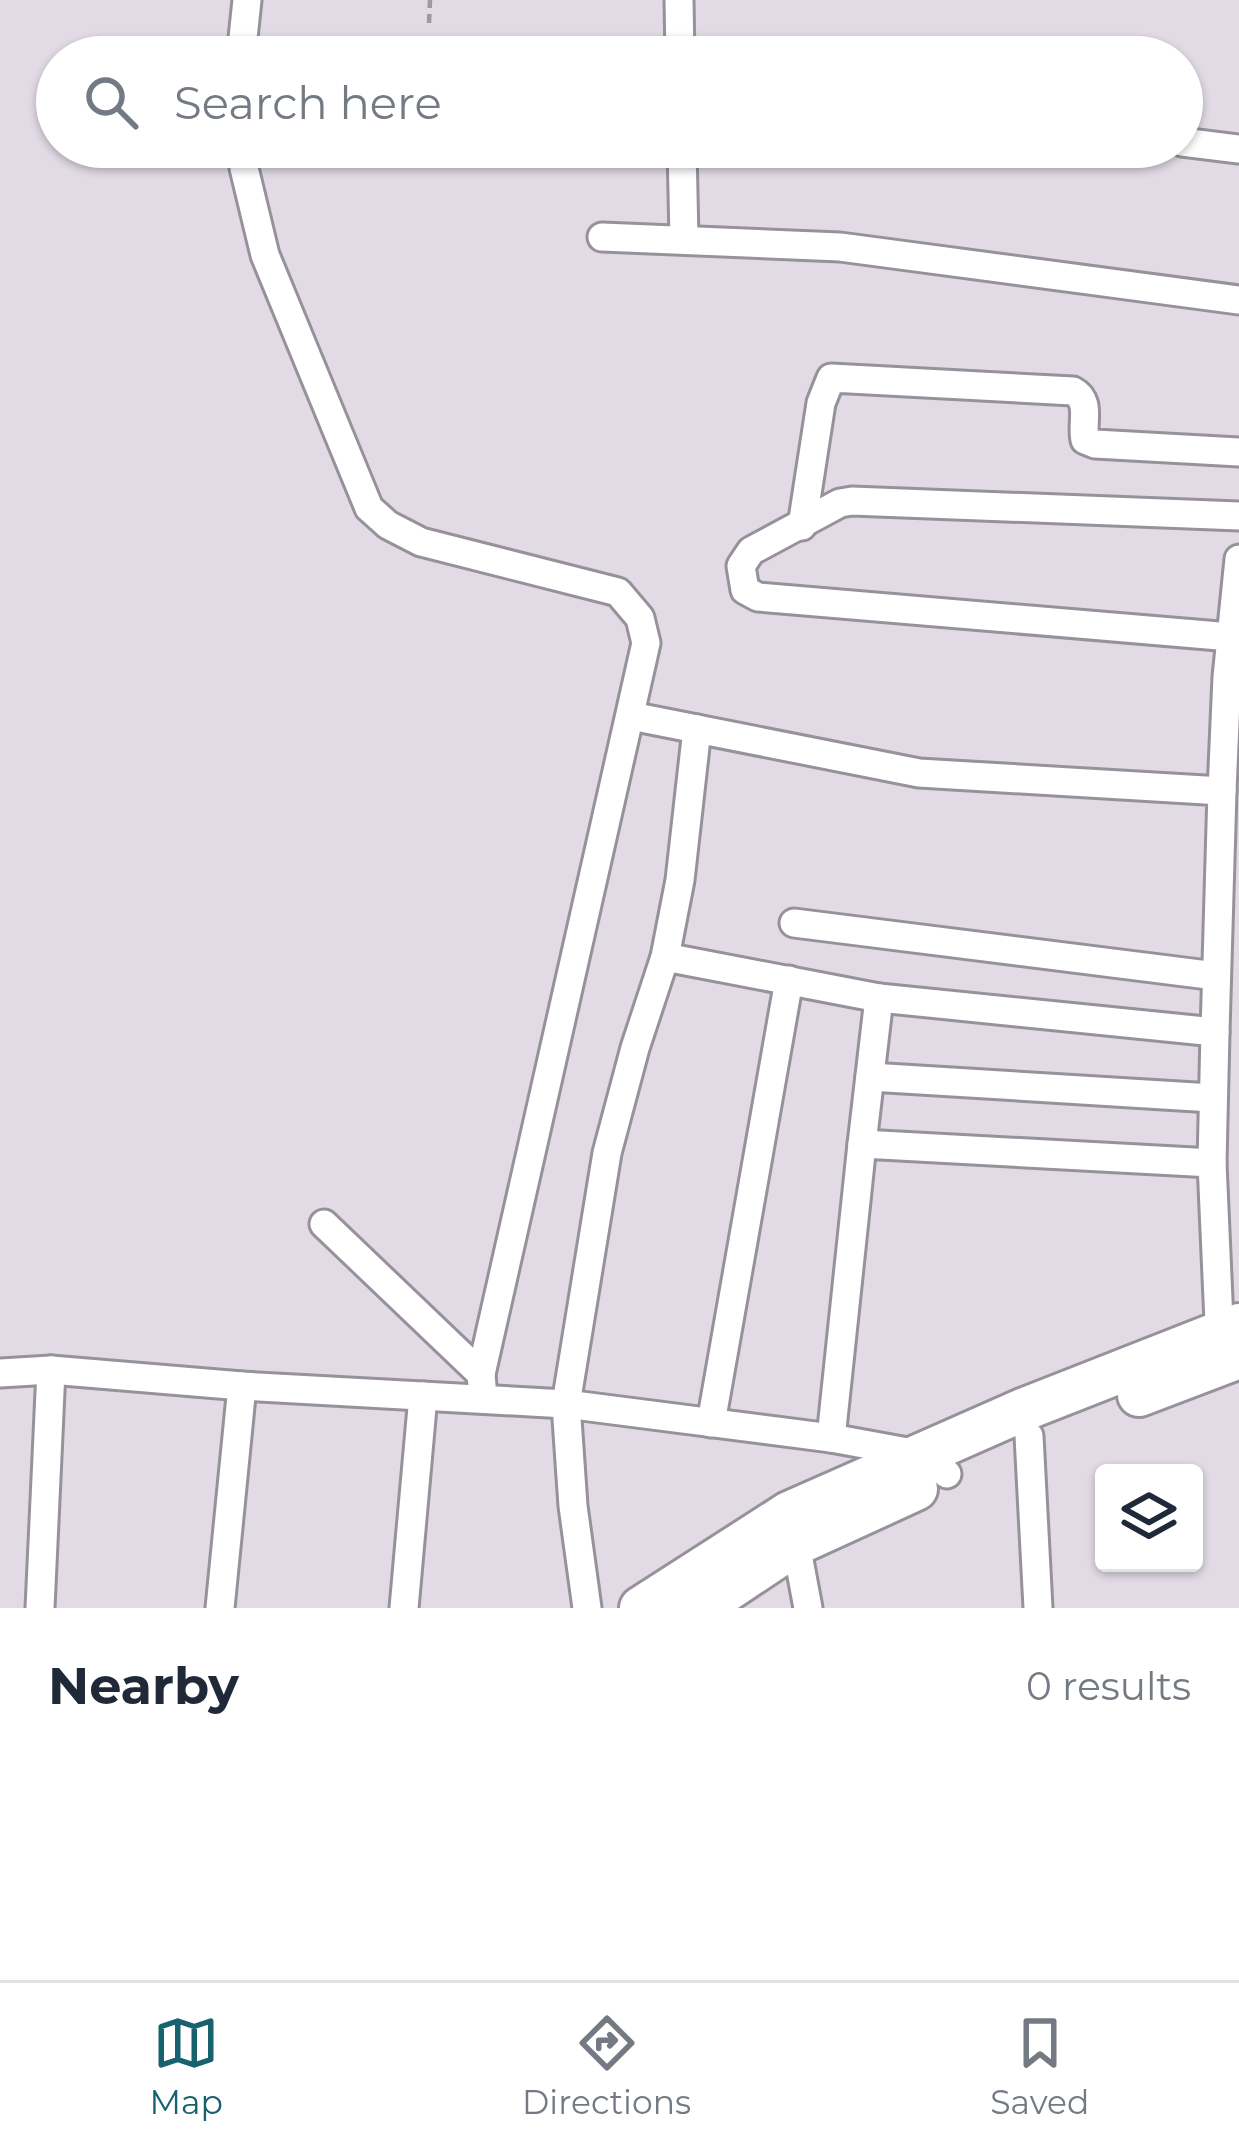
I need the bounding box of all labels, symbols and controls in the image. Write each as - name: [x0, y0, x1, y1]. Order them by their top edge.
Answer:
- search box: [36, 36, 1203, 168]
- icon: search: [78, 69, 144, 135]
- text: Search here: [174, 75, 442, 130]
- map controls: [1095, 1464, 1203, 1572]
- button: layers: [1095, 1464, 1203, 1572]
- text: Nearby: [48, 1655, 239, 1717]
- text: 0 results: [1026, 1662, 1191, 1710]
- tab: Map: [150, 2010, 223, 2122]
- tab: Directions: [522, 2010, 691, 2122]
- tab: Saved: [990, 2010, 1089, 2122]

